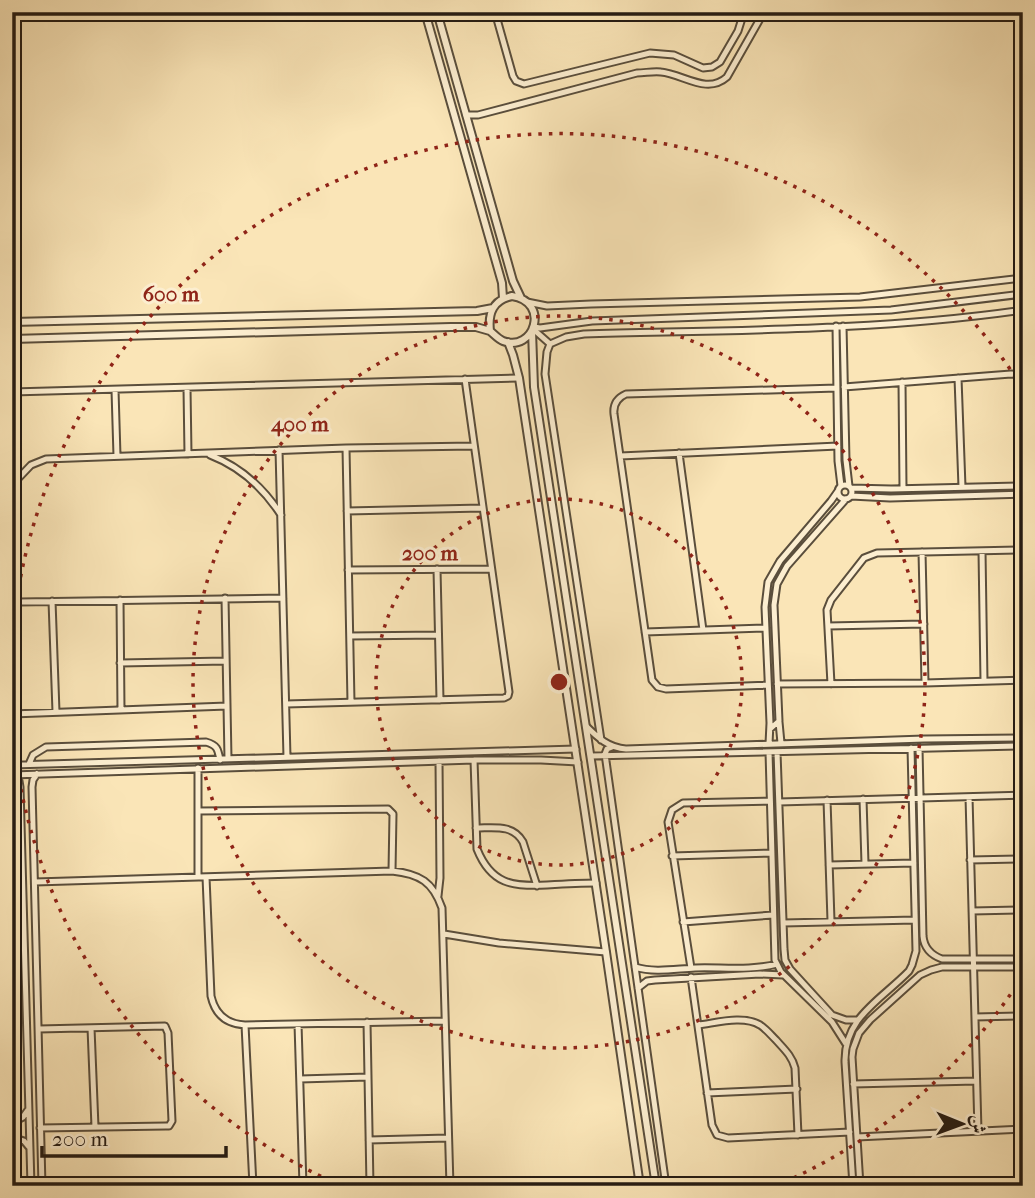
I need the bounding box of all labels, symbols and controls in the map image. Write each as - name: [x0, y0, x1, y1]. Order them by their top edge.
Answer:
- text: 600 m: [143, 282, 200, 306]
- text: 400 m: [270, 412, 329, 437]
- text: 200 m: [402, 541, 459, 565]
- centre of rings: [547, 670, 571, 694]
- north arrow: [926, 1090, 996, 1160]
- scale bar: [42, 1114, 226, 1158]
- text: ش: [967, 1115, 989, 1134]
- text: 200 m: [52, 1127, 108, 1151]

